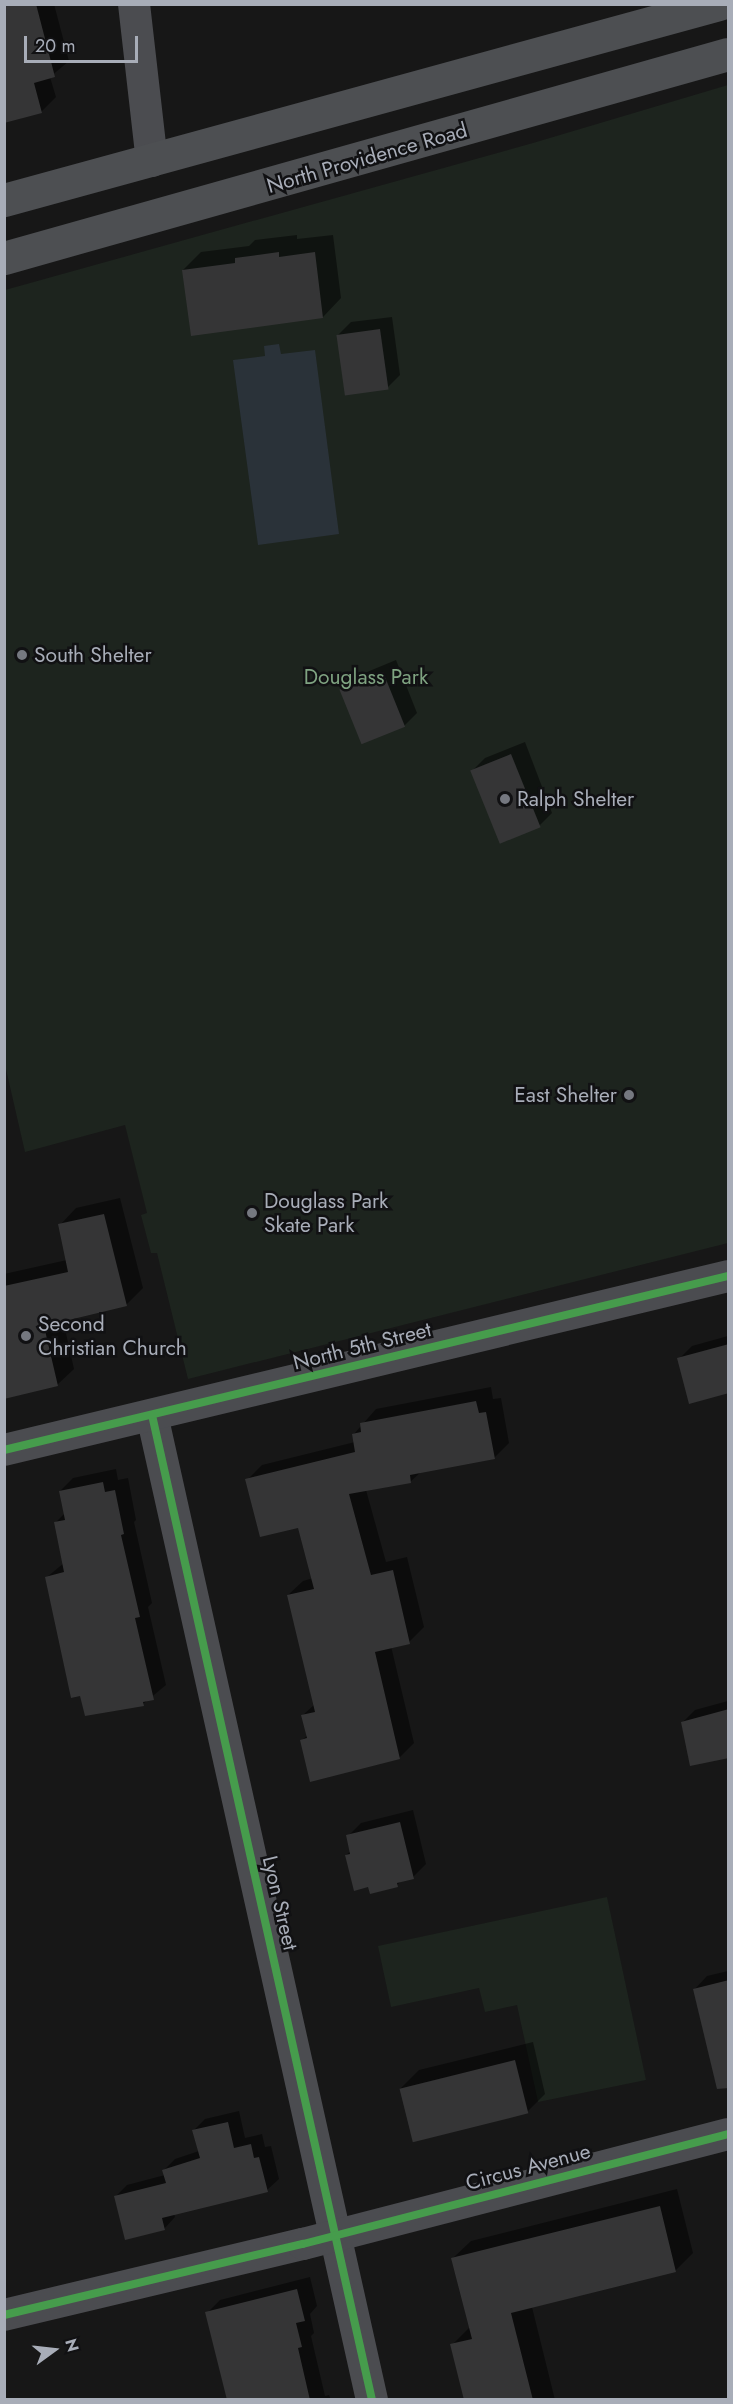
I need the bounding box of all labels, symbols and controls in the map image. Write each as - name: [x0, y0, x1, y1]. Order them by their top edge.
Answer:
- scale bar: [27, 24, 141, 62]
- text: 20 m: [35, 33, 75, 59]
- street label: North Providence Road: [264, 117, 470, 199]
- place label: South Shelter: [34, 642, 152, 668]
- marker: South Shelter: [15, 648, 29, 662]
- park label: Douglass Park: [304, 664, 428, 690]
- place label: Ralph Shelter: [517, 786, 634, 812]
- marker: Ralph Shelter: [498, 792, 512, 806]
- place label: East Shelter: [514, 1082, 617, 1108]
- marker: East Shelter: [622, 1088, 636, 1102]
- place label: Douglass Park Skate Park: [264, 1188, 388, 1238]
- marker: Douglass Park Skate Park: [245, 1206, 259, 1220]
- place label: Second Christian Church: [38, 1311, 187, 1361]
- street label: North 5th Street: [290, 1317, 434, 1375]
- marker: Second Christian Church: [19, 1329, 33, 1343]
- street label: Lyon Street: [257, 1853, 303, 1953]
- street label: Circus Avenue: [463, 2138, 593, 2196]
- north arrow: [24, 2320, 84, 2380]
- text: N: [59, 2336, 85, 2354]

